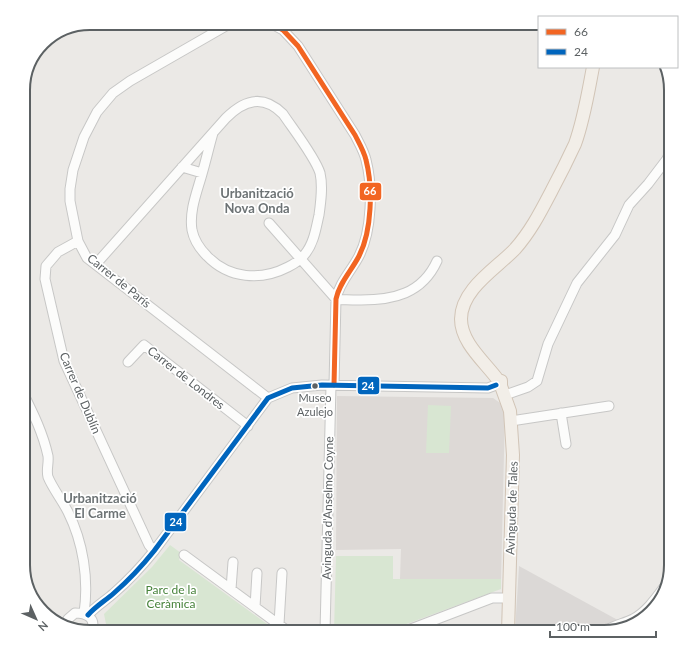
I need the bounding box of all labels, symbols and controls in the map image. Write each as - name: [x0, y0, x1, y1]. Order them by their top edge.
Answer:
- legend: [538, 16, 678, 68]
- text: 66: [574, 24, 588, 39]
- text: 24: [574, 44, 588, 59]
- line badge: 66: [359, 182, 382, 201]
- text: 66: [364, 184, 377, 197]
- district label: Urbanització Nova Onda: [220, 185, 294, 216]
- street label: Carrer de París: [84, 250, 154, 311]
- street label: Carrer de Londres: [145, 343, 228, 412]
- street label: Carrer de Dublín: [57, 350, 104, 436]
- line badge: 24: [357, 376, 380, 395]
- text: 24: [362, 379, 375, 392]
- marker: Museo Azulejo: [310, 381, 320, 391]
- place label: Museo Azulejo: [297, 391, 333, 418]
- street label: Avinguda d'Anselmo Coyne: [319, 436, 336, 580]
- street label: Avinguda de Tales: [502, 461, 521, 555]
- district label: Urbanització El Carme: [63, 490, 137, 521]
- line badge: 24: [164, 512, 187, 532]
- text: 24: [170, 515, 183, 528]
- park label: Parc de la Ceràmica: [146, 582, 196, 611]
- north arrow: [16, 599, 56, 639]
- scale bar: [550, 613, 656, 639]
- text: N: [36, 619, 51, 634]
- text: 100 m: [556, 619, 590, 634]

